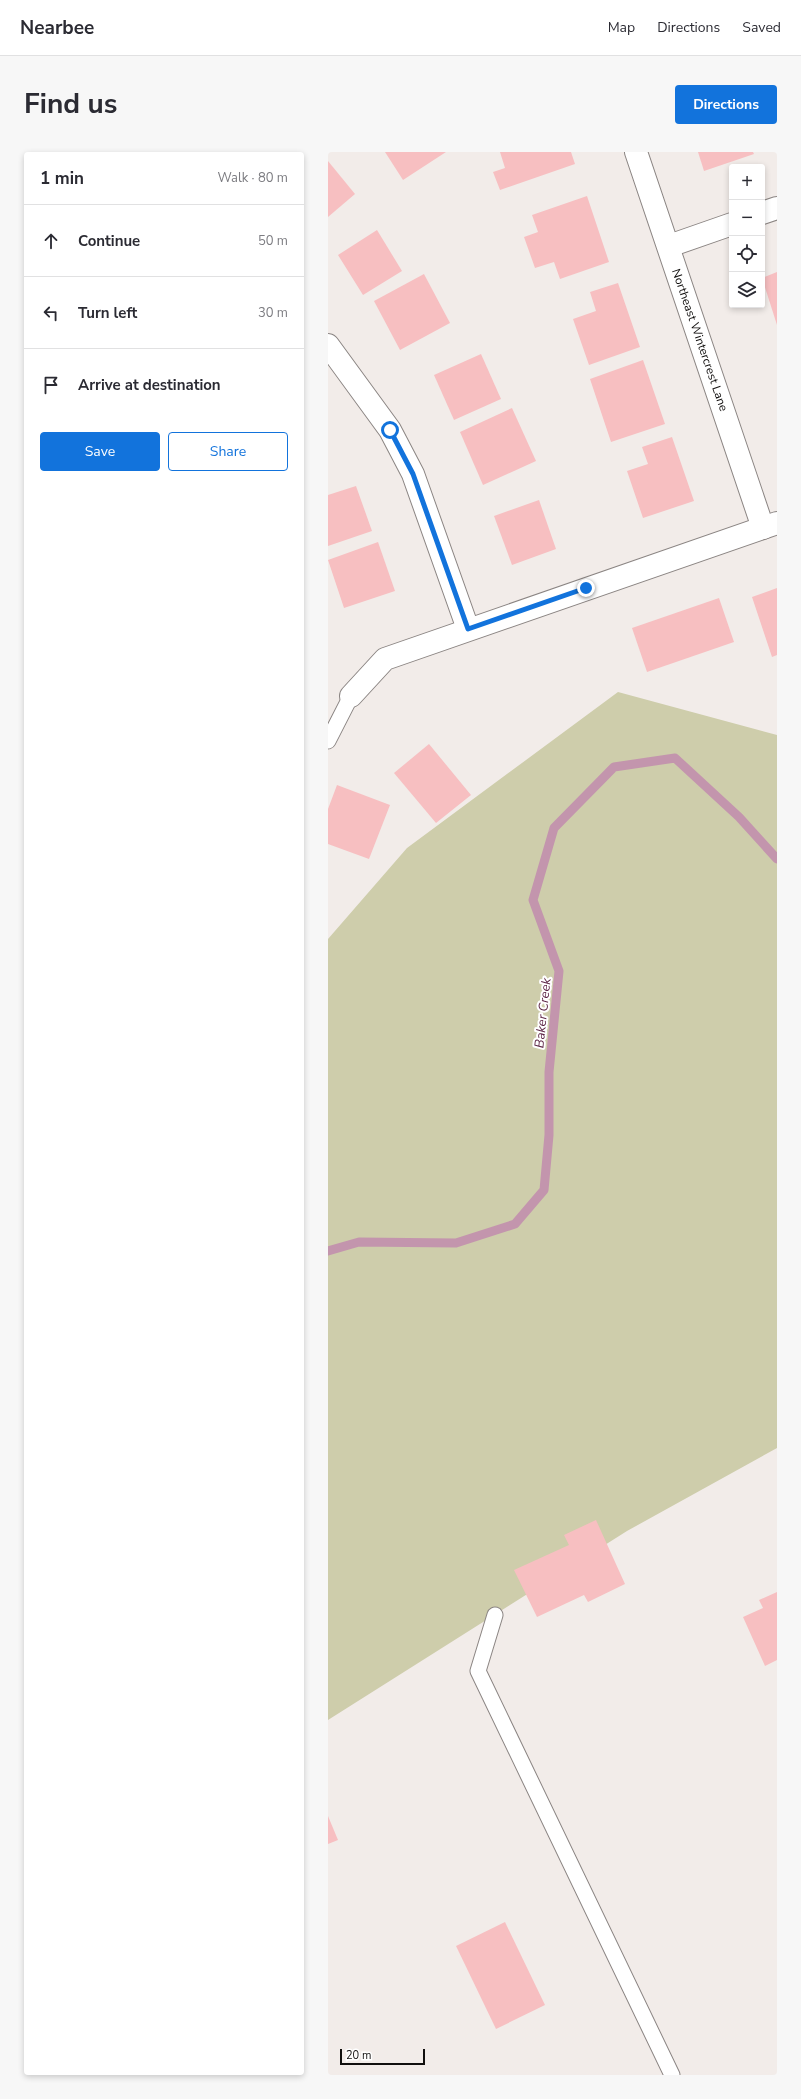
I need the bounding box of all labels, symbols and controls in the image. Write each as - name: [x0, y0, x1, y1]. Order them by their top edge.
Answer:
- text: Nearbee: [20, 15, 94, 41]
- text: Map: [608, 18, 635, 37]
- text: Directions: [657, 18, 720, 37]
- text: Saved: [742, 18, 781, 37]
- text: Find us: [24, 85, 118, 123]
- button: Directions: [675, 85, 777, 124]
- map controls: [729, 164, 765, 308]
- button: +: [729, 164, 765, 200]
- text: 1 min: [40, 167, 84, 190]
- text: Walk · 80 m: [217, 169, 288, 187]
- button: −: [729, 200, 765, 236]
- icon: ahead: [40, 230, 62, 252]
- text: Continue: [78, 231, 140, 251]
- text: 50 m: [258, 232, 288, 250]
- button: locate: [729, 236, 765, 272]
- street label: Northeast Wintercrest Lane: [668, 267, 732, 413]
- button: layers: [729, 272, 765, 308]
- icon: left: [40, 302, 62, 324]
- text: Turn left: [78, 303, 137, 323]
- text: 30 m: [258, 304, 288, 322]
- icon: arrive: [40, 374, 62, 396]
- text: Arrive at destination: [78, 375, 221, 395]
- route start: [381, 421, 399, 439]
- button: Save: [40, 432, 160, 471]
- button: Share: [168, 432, 288, 471]
- route end: [577, 579, 595, 597]
- water label: Baker Creek: [530, 977, 556, 1049]
- scale bar: [340, 2047, 425, 2066]
- text: 20 m: [346, 2048, 371, 2063]

